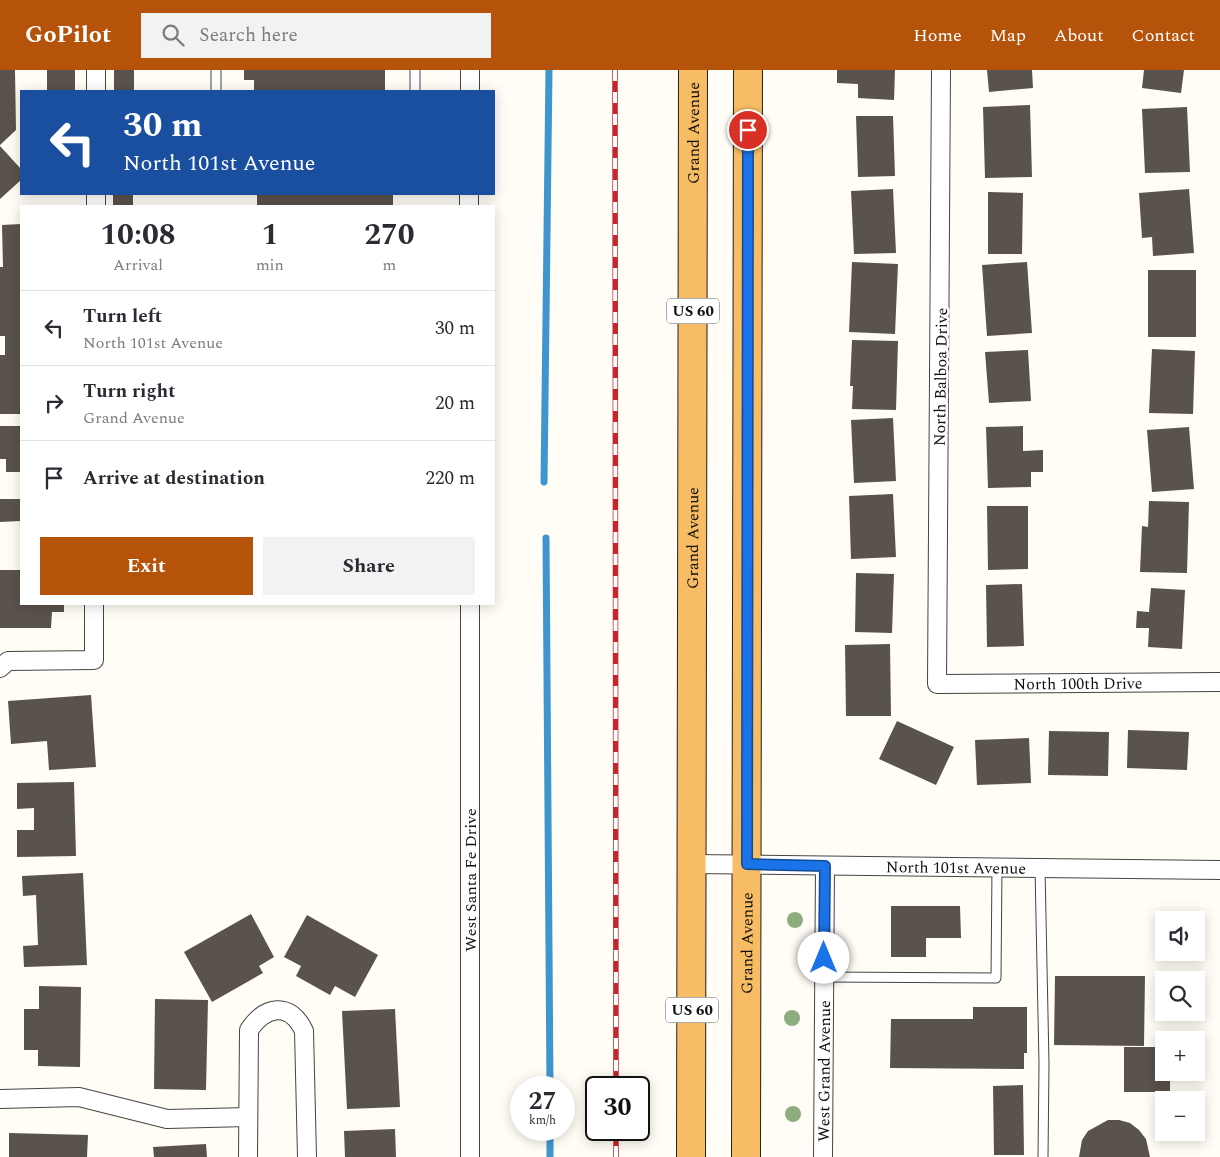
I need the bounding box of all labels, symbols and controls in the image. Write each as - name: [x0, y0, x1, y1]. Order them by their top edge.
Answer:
- search box: [141, 13, 491, 58]
- text: GoPilot: [25, 17, 111, 53]
- icon: search: [159, 21, 187, 49]
- text: Search here: [199, 21, 298, 50]
- text: Home: [913, 22, 962, 49]
- text: Map: [990, 22, 1026, 49]
- text: About: [1054, 22, 1104, 49]
- text: Contact: [1132, 22, 1195, 49]
- street label: Grand Avenue: [682, 82, 706, 184]
- text: 30 m: [123, 99, 203, 152]
- pin: [727, 109, 769, 151]
- icon: left: [40, 110, 105, 175]
- icon: arrive: [734, 116, 762, 144]
- text: North 101st Avenue: [123, 147, 315, 180]
- text: 10:08: [100, 212, 176, 258]
- text: 1: [261, 212, 278, 258]
- text: 270: [364, 212, 415, 258]
- text: Arrival: [113, 253, 163, 277]
- text: min: [256, 253, 284, 277]
- text: m: [383, 253, 396, 277]
- road number: US 60: [667, 298, 719, 324]
- text: Turn left: [83, 302, 162, 331]
- street label: North Balboa Drive: [928, 308, 954, 446]
- icon: left: [40, 314, 68, 342]
- text: 30 m: [435, 314, 475, 343]
- text: North 101st Avenue: [83, 331, 223, 355]
- text: Turn right: [83, 377, 176, 406]
- icon: right: [40, 389, 68, 417]
- text: 20 m: [435, 389, 475, 418]
- text: Grand Avenue: [83, 406, 185, 430]
- icon: arrive: [40, 464, 68, 492]
- text: Arrive at destination: [83, 464, 265, 493]
- text: 220 m: [425, 464, 475, 493]
- street label: Grand Avenue: [681, 487, 705, 589]
- button: Exit: [40, 537, 253, 595]
- button: Share: [263, 537, 475, 595]
- street label: North 100th Drive: [1013, 672, 1143, 696]
- street label: West Santa Fe Drive: [459, 808, 483, 952]
- street label: North 101st Avenue: [886, 855, 1026, 881]
- street label: Grand Avenue: [735, 892, 759, 994]
- map controls: [1155, 911, 1205, 1141]
- button: sound: [1155, 911, 1205, 961]
- position arrow: [797, 931, 849, 983]
- button: search: [1155, 971, 1205, 1021]
- road number: US 60: [666, 998, 718, 1022]
- street label: West Grand Avenue: [812, 1000, 837, 1142]
- button: +: [1155, 1031, 1205, 1081]
- speed limit sign: 30: [585, 1076, 650, 1141]
- text: 27: [528, 1083, 557, 1121]
- button: −: [1155, 1091, 1205, 1141]
- text: km/h: [529, 1111, 556, 1130]

